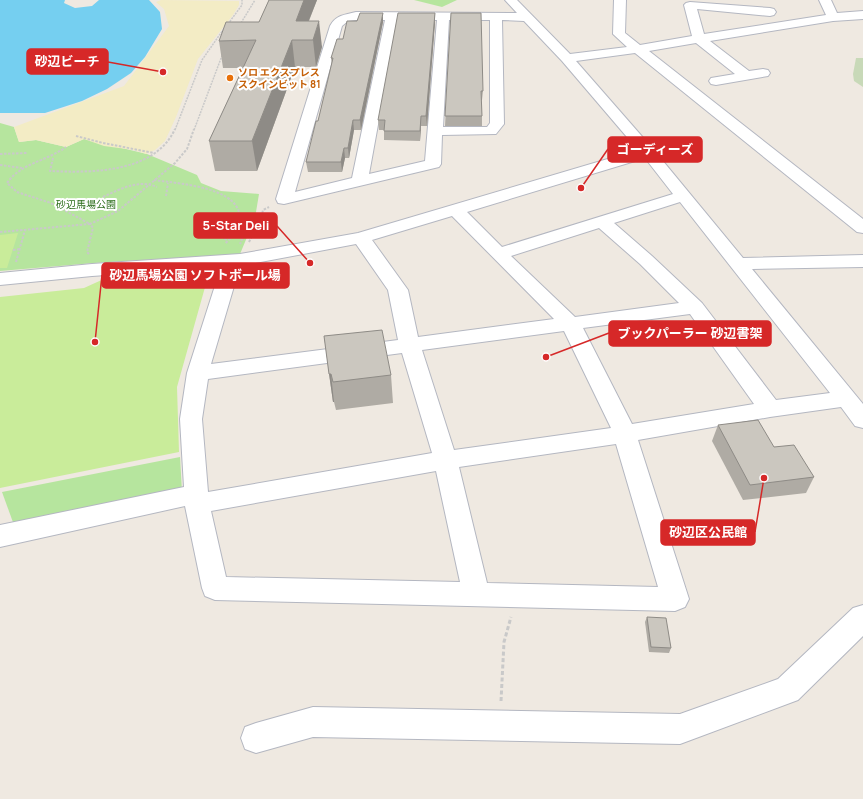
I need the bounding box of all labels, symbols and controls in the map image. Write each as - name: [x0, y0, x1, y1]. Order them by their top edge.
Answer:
- callout: 砂辺ビーチ: [27, 49, 108, 74]
- text: 砂辺ビーチ: [34, 52, 100, 70]
- place label: ソロ エクスプレス スクインビット 81: [238, 65, 321, 91]
- marker: ソロ エクスプレス スクインビット 81: [225, 73, 235, 83]
- callout: ゴーディーズ: [608, 137, 702, 162]
- text: ゴーディーズ: [617, 140, 693, 158]
- park label: 砂辺馬場公園: [56, 197, 116, 211]
- callout: 5-Star Deli: [194, 213, 277, 238]
- text: 5-Star Deli: [203, 216, 269, 234]
- callout: 砂辺馬場公園 ソフトボール場: [102, 263, 289, 288]
- text: 砂辺馬場公園 ソフトボール場: [109, 266, 281, 284]
- callout: ブックパーラー 砂辺書架: [609, 321, 771, 346]
- text: ブックパーラー 砂辺書架: [618, 324, 762, 342]
- callout: 砂辺区公民館: [661, 520, 755, 545]
- text: 砂辺区公民館: [669, 523, 747, 541]

